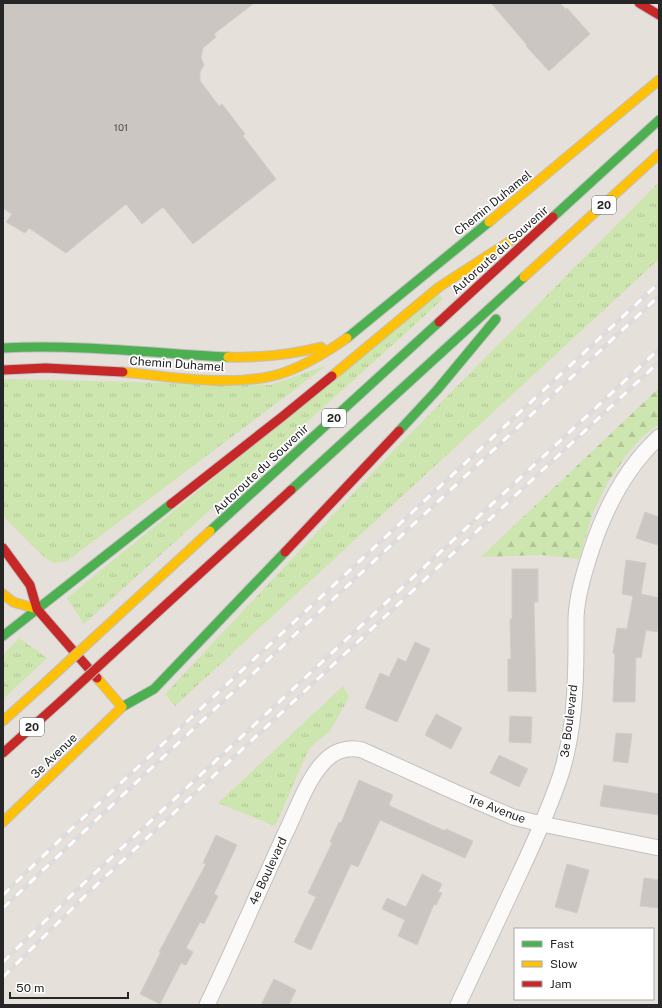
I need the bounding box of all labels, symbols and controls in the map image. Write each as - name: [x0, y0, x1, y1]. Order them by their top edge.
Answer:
- house number: 101: [114, 121, 128, 133]
- street label: Chemin Duhamel: [452, 167, 535, 238]
- road number: 20: [592, 196, 616, 214]
- street label: Autoroute du Souvenir: [449, 203, 551, 297]
- street label: Chemin Duhamel: [129, 354, 225, 374]
- road number: 20: [322, 409, 346, 427]
- street label: Autoroute du Souvenir: [210, 421, 312, 517]
- street label: 3e Boulevard: [558, 684, 580, 758]
- road number: 20: [20, 718, 44, 736]
- street label: 3e Avenue: [28, 731, 80, 781]
- street label: 1re Avenue: [466, 792, 528, 826]
- street label: 4e Boulevard: [246, 835, 290, 907]
- legend: [514, 928, 654, 1000]
- text: Fast: [550, 937, 575, 951]
- text: Slow: [550, 957, 578, 971]
- scale bar: [10, 974, 128, 1000]
- text: Jam: [550, 977, 572, 991]
- text: 50 m: [16, 981, 44, 995]

